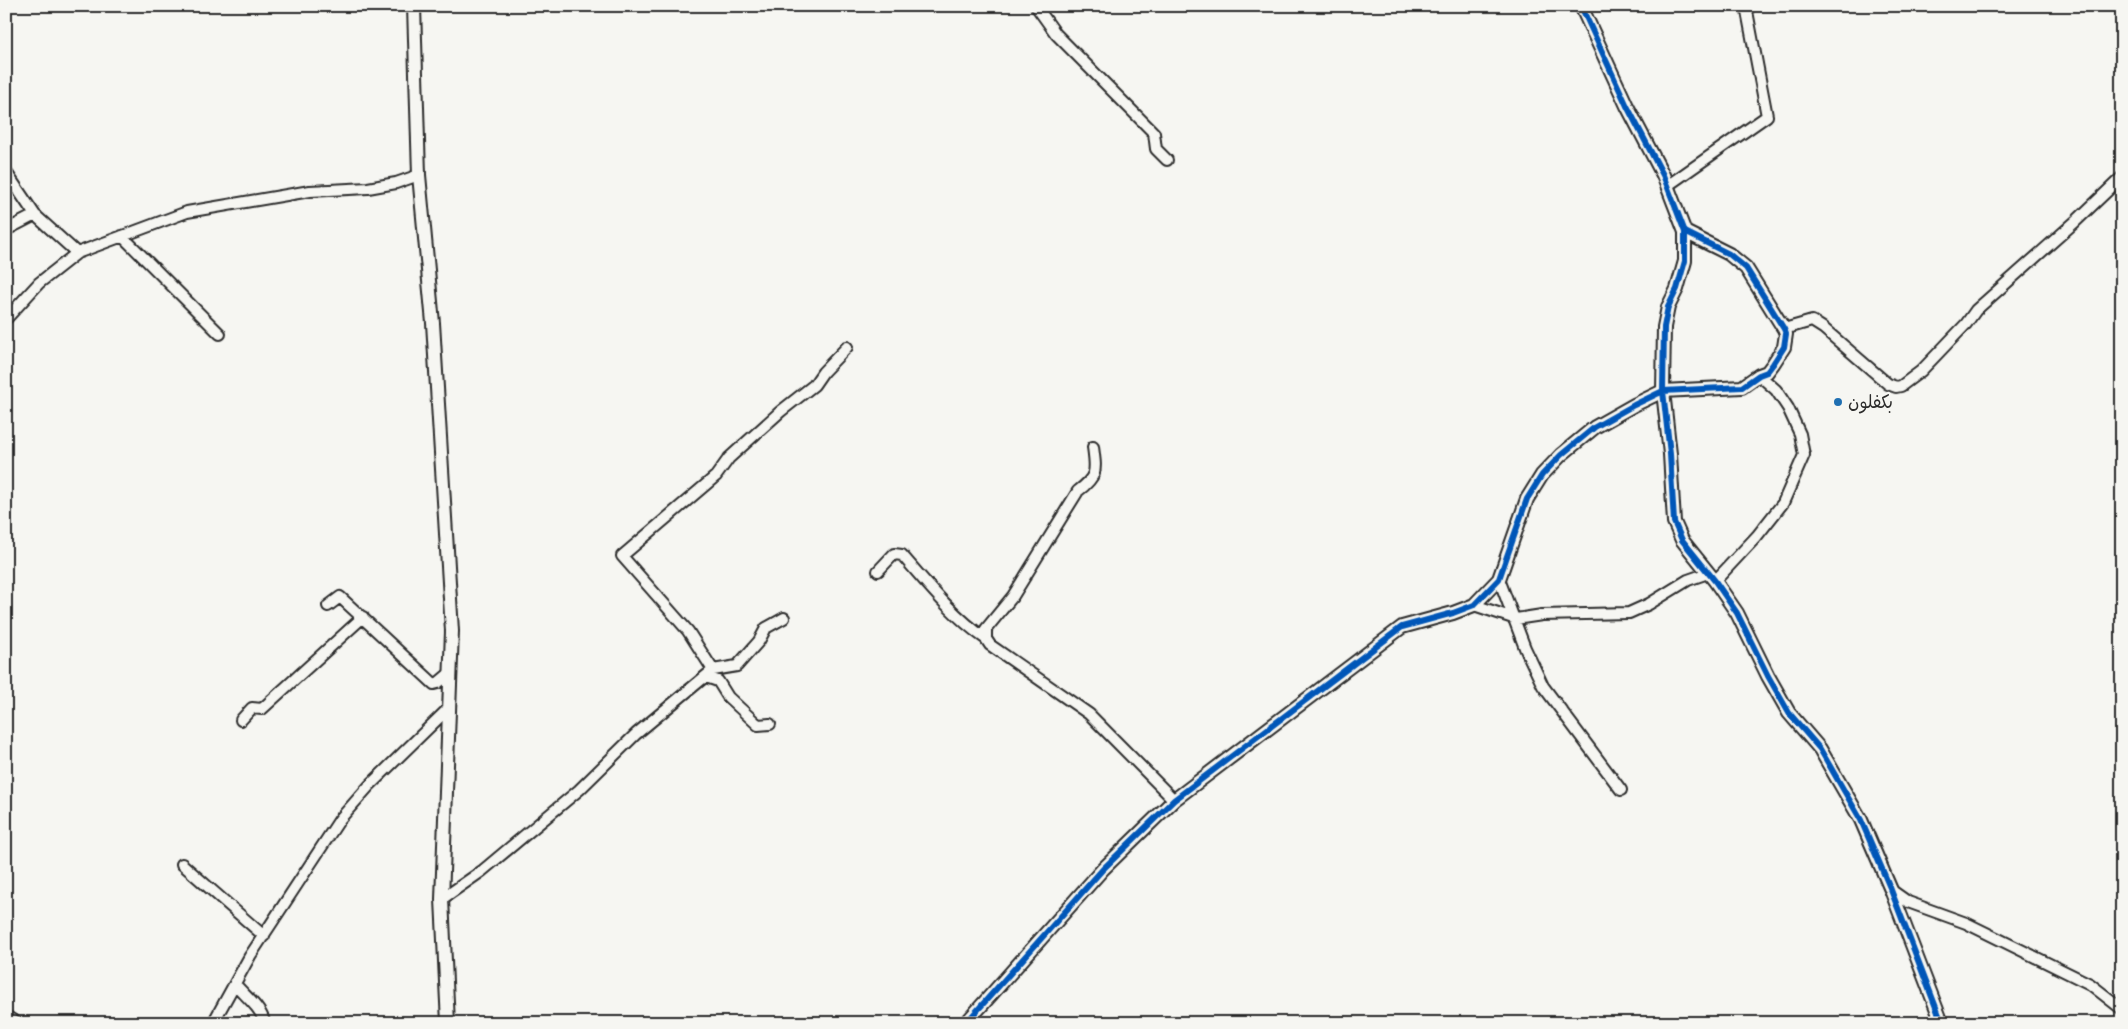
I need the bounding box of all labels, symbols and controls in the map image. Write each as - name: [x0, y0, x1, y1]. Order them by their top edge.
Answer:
- place label: بكفلون: [1848, 391, 1893, 417]
- marker: بكفلون: [1832, 396, 1844, 408]

